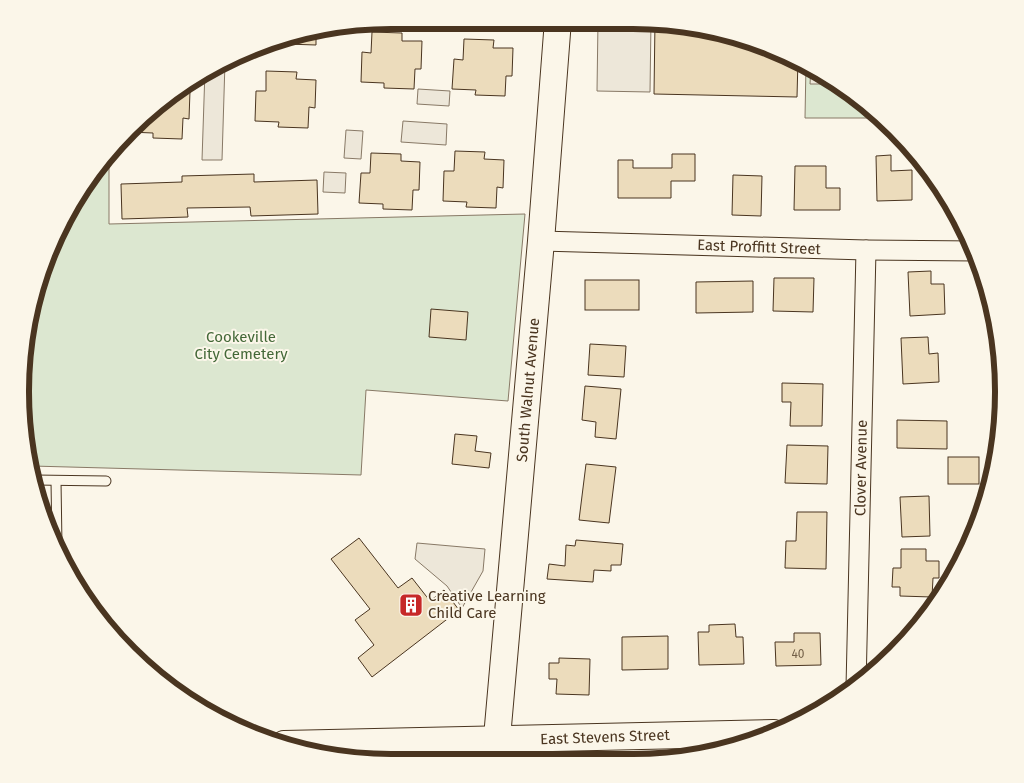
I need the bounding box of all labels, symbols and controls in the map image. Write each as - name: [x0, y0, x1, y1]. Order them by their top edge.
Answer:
- street label: East Proffitt Street: [697, 236, 822, 258]
- street label: South Walnut Avenue: [513, 317, 543, 463]
- park label: Cookeville City Cemetery: [194, 328, 288, 363]
- street label: Clover Avenue: [851, 420, 871, 516]
- place label: Creative Learning Child Care: [428, 587, 546, 622]
- building icon: Creative Learning Child Care: [398, 592, 424, 618]
- house number: 40: [791, 647, 805, 661]
- street label: East Stevens Street: [540, 726, 671, 748]

